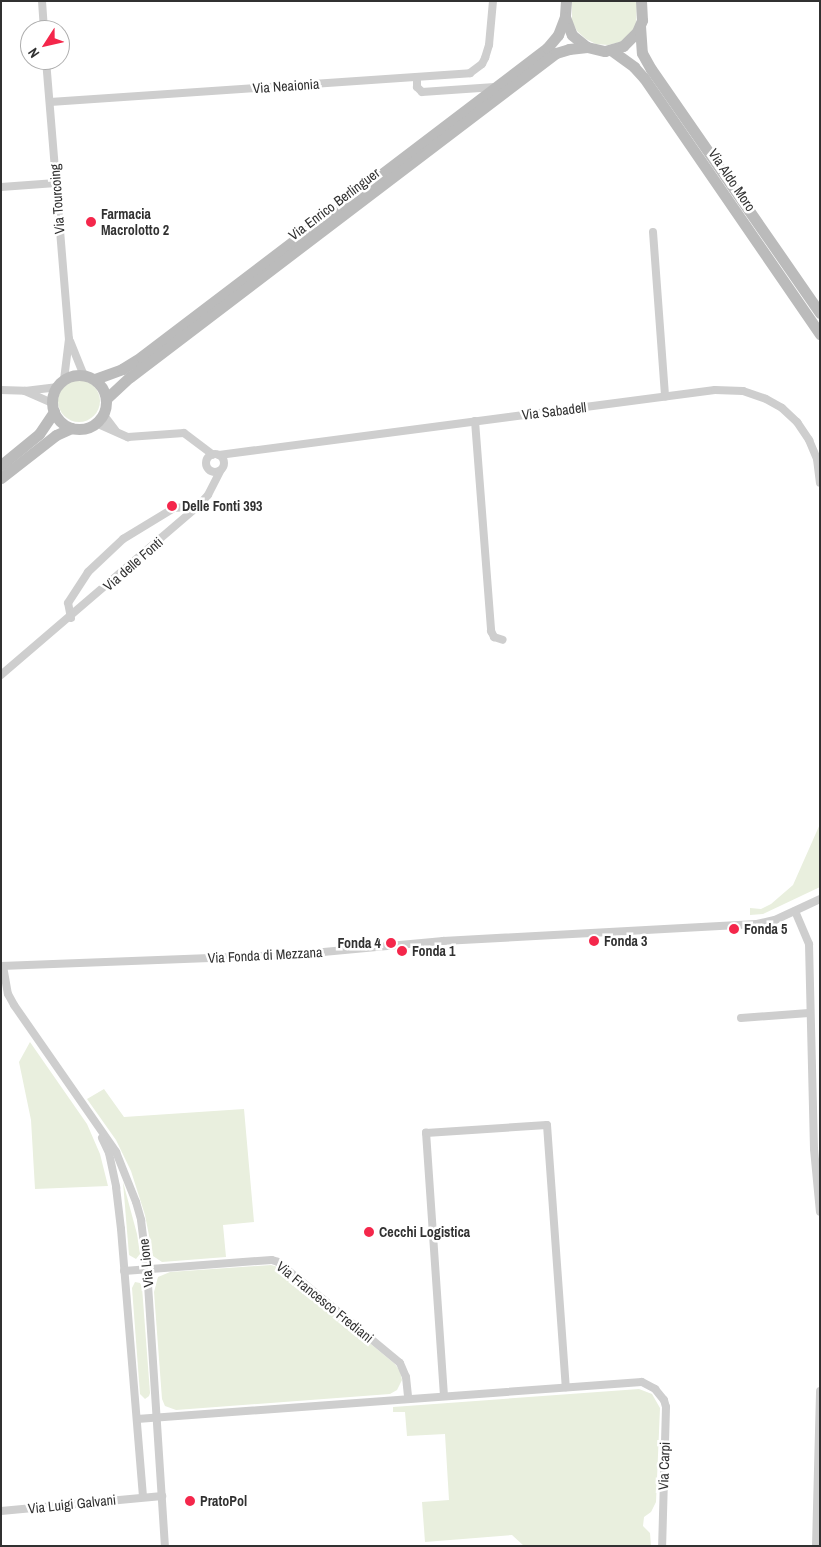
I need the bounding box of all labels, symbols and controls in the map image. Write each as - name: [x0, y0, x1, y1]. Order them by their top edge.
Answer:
- north arrow: [20, 20, 70, 70]
- text: N: [24, 44, 43, 62]
- street label: Via Neaionia: [252, 75, 320, 97]
- street label: Via Aldo Moro: [705, 145, 759, 215]
- street label: Via Tourcoing: [46, 163, 68, 235]
- street label: Via Enrico Berlinguer: [285, 164, 383, 244]
- place label: Farmacia Macrolotto 2: [101, 206, 169, 238]
- marker: Farmacia Macrolotto 2: [85, 216, 97, 228]
- street label: Via Sabadell: [521, 399, 587, 423]
- place label: Delle Fonti 393: [182, 498, 262, 514]
- marker: Delle Fonti 393: [166, 500, 178, 512]
- street label: Via delle Fonti: [100, 534, 166, 594]
- place label: Fonda 5: [744, 921, 787, 937]
- marker: Fonda 5: [728, 923, 740, 935]
- place label: Fonda 3: [604, 933, 647, 949]
- place label: Fonda 4: [338, 935, 381, 951]
- marker: Fonda 3: [588, 935, 600, 947]
- marker: Fonda 4: [385, 937, 397, 949]
- place label: Fonda 1: [412, 943, 455, 959]
- street label: Via Fonda di Mezzana: [207, 944, 323, 966]
- marker: Fonda 1: [396, 945, 408, 957]
- place label: Cecchi Logistica: [379, 1224, 470, 1240]
- marker: Cecchi Logistica: [363, 1226, 375, 1238]
- street label: Via Lione: [135, 1238, 157, 1288]
- street label: Via Francesco Frediani: [273, 1258, 377, 1346]
- street label: Via Carpi: [655, 1442, 673, 1490]
- street label: Via Luigi Galvani: [27, 1491, 117, 1517]
- place label: PratoPol: [200, 1493, 247, 1509]
- marker: PratoPol: [184, 1495, 196, 1507]

